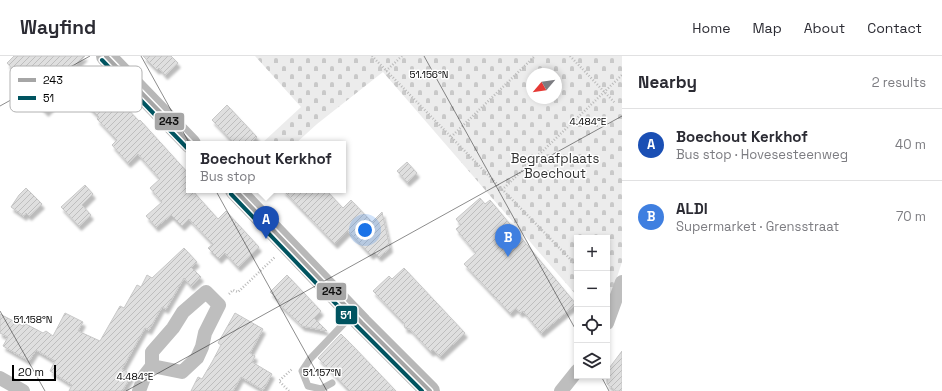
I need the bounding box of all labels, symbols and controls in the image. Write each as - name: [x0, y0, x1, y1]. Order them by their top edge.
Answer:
- text: Wayfind: [20, 15, 96, 40]
- text: Home: [692, 19, 730, 37]
- text: Map: [752, 19, 782, 37]
- text: About: [804, 19, 845, 37]
- text: Contact: [867, 19, 922, 37]
- legend: [10, 66, 142, 112]
- text: 51.156°N: [410, 68, 448, 81]
- north arrow: [526, 68, 562, 104]
- text: Nearby: [638, 71, 697, 93]
- text: 243: [43, 73, 63, 87]
- text: 2 results: [872, 74, 926, 91]
- text: 51: [43, 91, 54, 105]
- line badge: 243: [154, 112, 185, 131]
- text: 243: [159, 114, 179, 128]
- text: 4.484°E: [570, 115, 607, 128]
- text: Boechout Kerkhof: [676, 127, 808, 146]
- text: A: [647, 136, 655, 153]
- text: 40 m: [895, 136, 926, 153]
- popup: [186, 141, 346, 193]
- text: Bus stop · Hovesesteenweg: [676, 146, 848, 163]
- text: Boechout Kerkhof: [200, 149, 332, 168]
- park label: Begraafplaats Boechout: [511, 150, 599, 182]
- text: Bus stop: [200, 168, 256, 185]
- text: ALDI: [676, 199, 708, 218]
- pin: A: [253, 206, 279, 239]
- text: B: [647, 208, 655, 225]
- text: 70 m: [896, 208, 926, 225]
- text: Supermarket · Grensstraat: [676, 218, 839, 235]
- your location: [355, 220, 375, 240]
- pin: B: [495, 224, 521, 257]
- map controls: [574, 235, 610, 379]
- button: +: [574, 235, 610, 271]
- button: −: [574, 271, 610, 307]
- line badge: 243: [316, 282, 347, 301]
- text: 243: [322, 284, 342, 298]
- line badge: 51: [335, 305, 358, 325]
- button: locate: [574, 307, 610, 343]
- text: 51: [340, 308, 352, 322]
- text: 51.158°N: [14, 313, 53, 326]
- button: layers: [574, 343, 610, 379]
- scale bar: [12, 363, 56, 382]
- text: 20 m: [18, 365, 44, 379]
- text: 51.157°N: [303, 366, 341, 379]
- text: 4.484°E: [117, 370, 154, 383]

